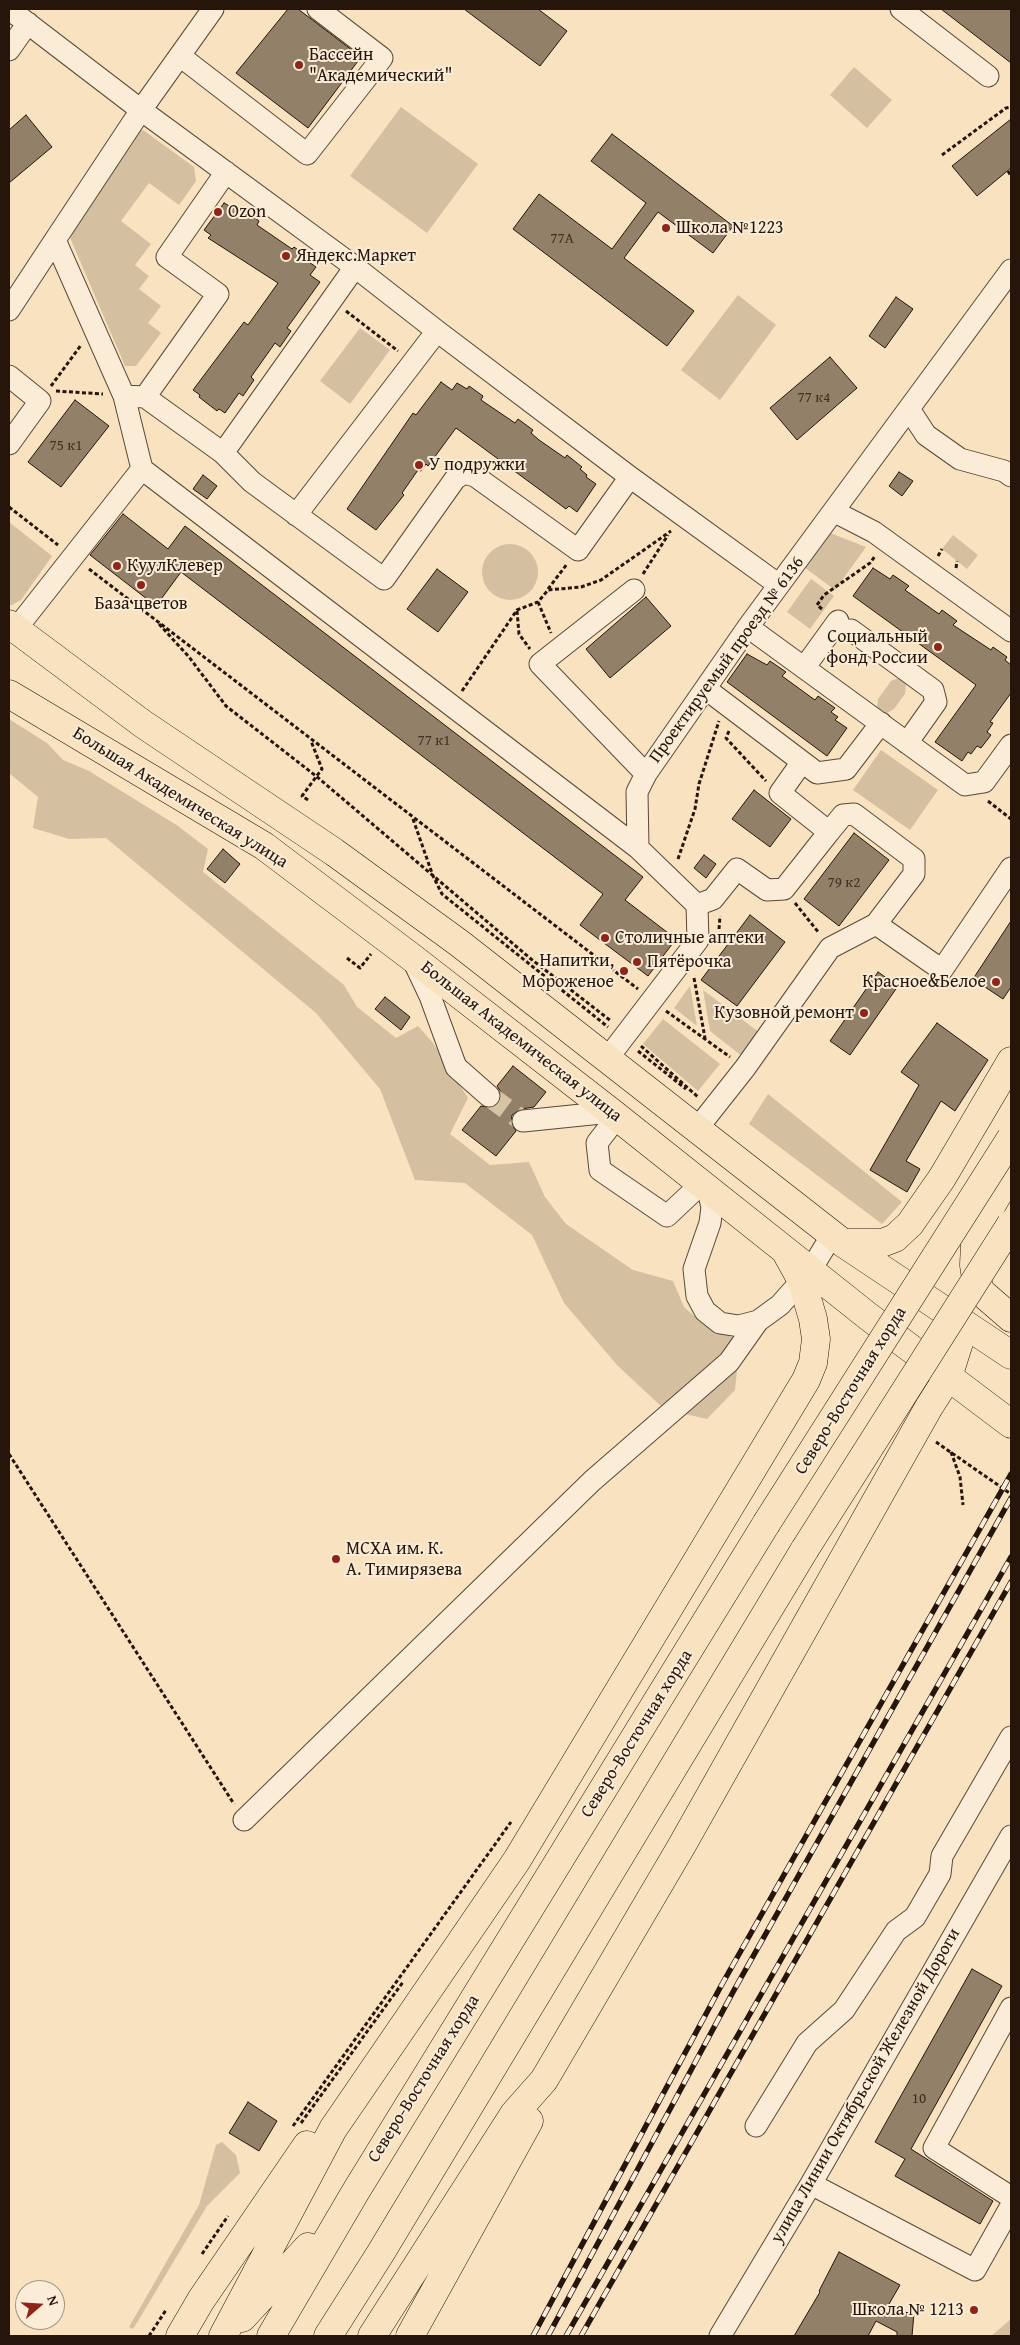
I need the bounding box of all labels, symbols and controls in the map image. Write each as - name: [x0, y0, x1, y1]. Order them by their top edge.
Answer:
- place label: Бассейн "Академический": [309, 44, 452, 86]
- marker: Бассейн "Академический": [293, 59, 305, 71]
- place label: Ozon: [228, 201, 266, 223]
- marker: Ozon: [212, 206, 224, 218]
- place label: Школа №1223: [676, 217, 784, 239]
- marker: Школа №1223: [660, 222, 672, 234]
- house number: 77А: [550, 230, 574, 248]
- place label: Яндекс.Маркет: [296, 245, 416, 267]
- marker: Яндекс.Маркет: [280, 250, 292, 262]
- house number: 77 к4: [798, 389, 830, 407]
- house number: 75 к1: [50, 437, 82, 455]
- place label: У подружки: [429, 454, 525, 476]
- marker: У подружки: [413, 459, 425, 471]
- street label: Проектируемый проезд № 6136: [645, 553, 809, 767]
- place label: КуулКлевер: [127, 555, 223, 577]
- marker: КуулКлевер: [111, 560, 123, 572]
- marker: База цветов: [135, 579, 147, 591]
- place label: База цветов: [94, 593, 188, 615]
- place label: Социальный фонд России: [826, 626, 928, 669]
- marker: Социальный фонд России: [932, 641, 944, 653]
- street label: Большая Академическая улица: [68, 723, 292, 873]
- house number: 77 к1: [418, 732, 450, 750]
- house number: 79 к2: [828, 874, 860, 892]
- place label: Столичные аптеки: [615, 927, 764, 949]
- marker: Столичные аптеки: [599, 932, 611, 944]
- place label: Напитки, Мороженое: [522, 950, 614, 992]
- place label: Пятёрочка: [647, 951, 731, 973]
- marker: Пятёрочка: [631, 956, 643, 968]
- street label: Большая Академическая улица: [416, 957, 626, 1127]
- marker: Напитки, Мороженое: [618, 965, 630, 977]
- place label: Красное&Белое: [862, 971, 986, 993]
- marker: Красное&Белое: [990, 976, 1002, 988]
- place label: Кузовной ремонт: [714, 1002, 854, 1024]
- marker: Кузовной ремонт: [858, 1007, 870, 1019]
- street label: Северо-Восточная хорда: [790, 1303, 912, 1479]
- place label: МСХА им. К. А. Тимирязева: [346, 1538, 462, 1580]
- marker: МСХА им. К. А. Тимирязева: [330, 1553, 342, 1565]
- street label: Северо-Восточная хорда: [576, 1646, 698, 1822]
- street label: улица Линии Октябрьской Железной Дороги: [767, 1925, 965, 2247]
- street label: Северо-Восточная хорда: [363, 1991, 485, 2167]
- house number: 10: [912, 2090, 926, 2108]
- north arrow: [15, 2280, 65, 2330]
- text: N: [42, 2293, 64, 2308]
- place label: Школа № 1213: [852, 2299, 964, 2321]
- marker: Школа № 1213: [968, 2304, 980, 2316]

